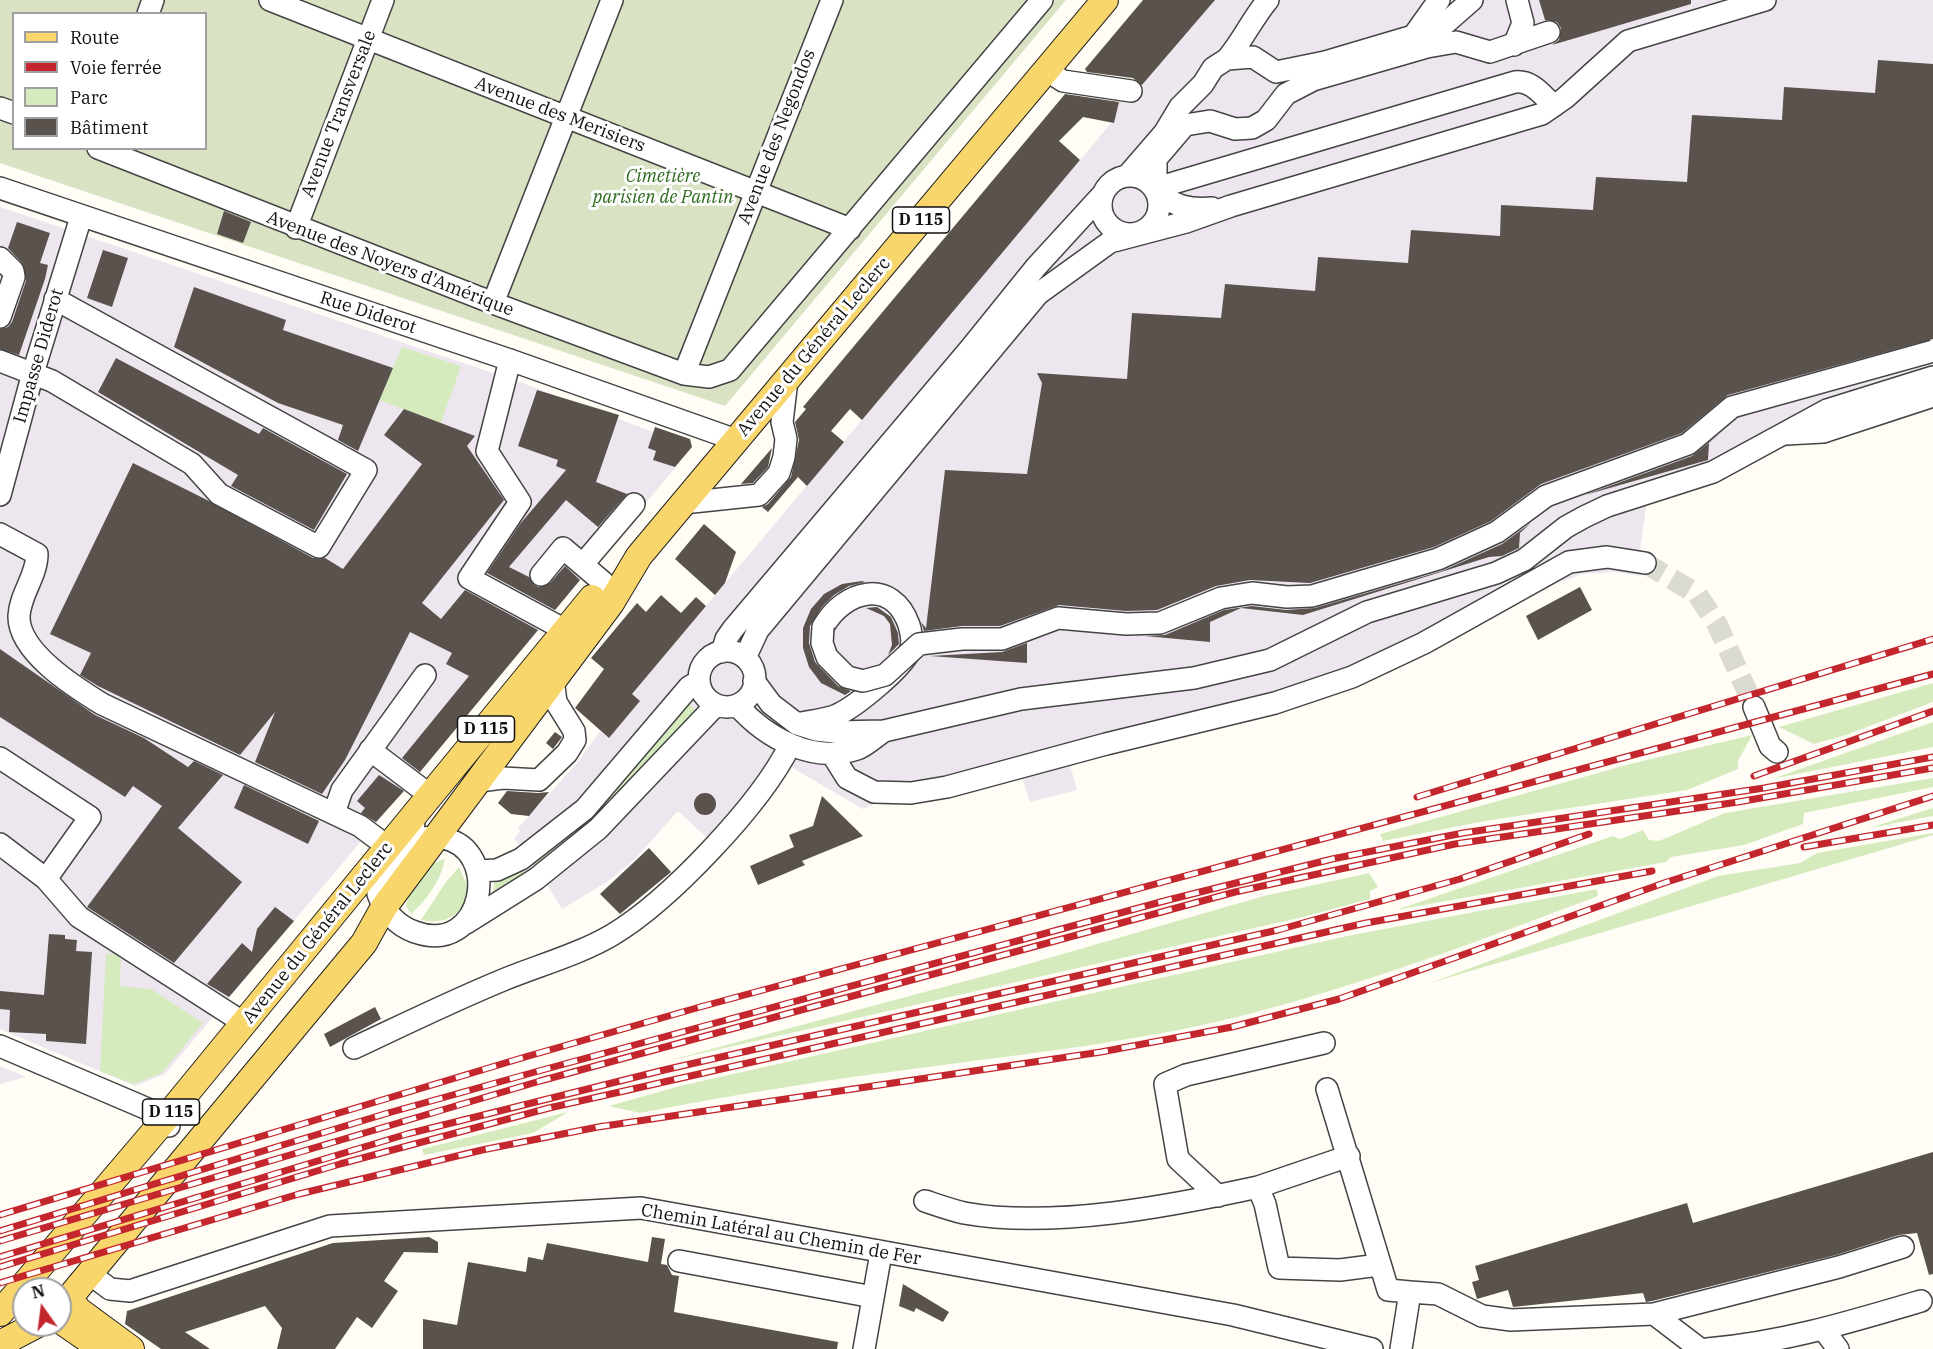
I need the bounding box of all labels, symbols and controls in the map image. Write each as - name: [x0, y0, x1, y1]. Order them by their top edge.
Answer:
- legend: [12, 12, 207, 150]
- text: Route: [70, 26, 119, 49]
- street label: Avenue Transversale: [297, 27, 381, 201]
- street label: Avenue des Negondos: [734, 46, 820, 228]
- text: Voie ferrée: [70, 56, 162, 79]
- street label: Avenue des Merisiers: [472, 73, 648, 157]
- text: Parc: [70, 86, 108, 109]
- text: Bâtiment: [70, 116, 148, 139]
- park label: Cimetière parisien de Pantin: [593, 166, 733, 208]
- street label: Avenue des Noyers d'Amérique: [263, 207, 517, 321]
- road number: D 115: [892, 207, 950, 233]
- street label: Avenue du Général Leclerc: [733, 253, 895, 441]
- street label: Impasse Diderot: [9, 286, 69, 426]
- street label: Rue Diderot: [317, 287, 419, 339]
- road number: D 115: [458, 716, 514, 742]
- street label: Avenue du Général Leclerc: [238, 838, 398, 1028]
- road number: D 115: [142, 1099, 200, 1125]
- street label: Chemin Latéral au Chemin de Fer: [639, 1200, 923, 1270]
- north arrow: [12, 1277, 72, 1337]
- text: N: [30, 1280, 47, 1303]

